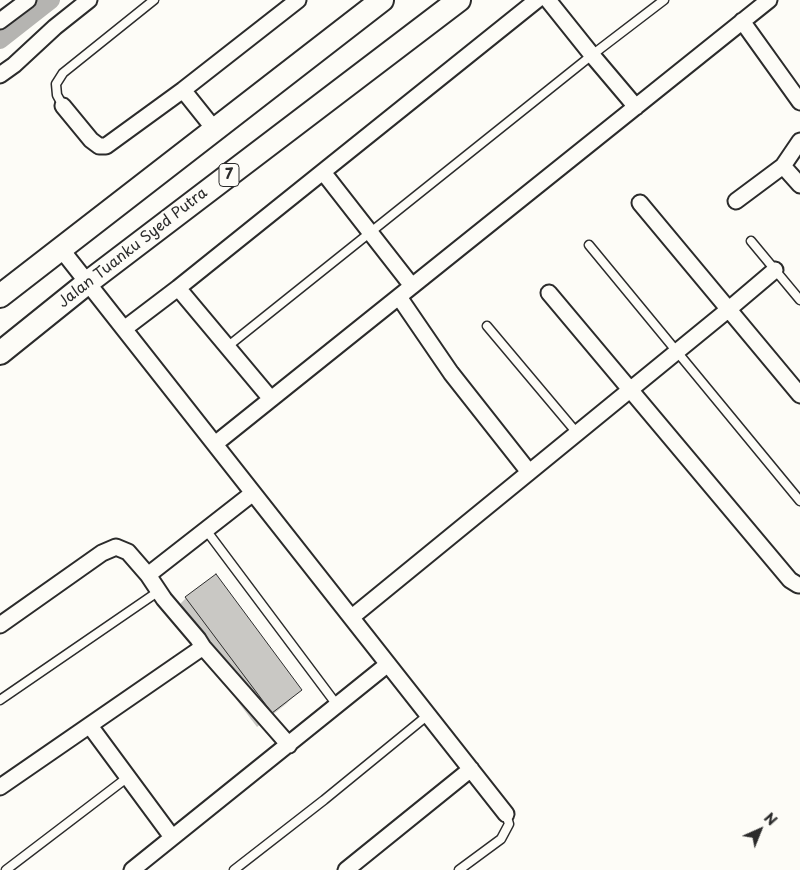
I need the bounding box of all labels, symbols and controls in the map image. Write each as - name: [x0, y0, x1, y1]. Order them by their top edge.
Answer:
- road number: 7: [219, 164, 239, 186]
- street label: Jalan Tuanku Syed Putra: [55, 184, 211, 312]
- north arrow: [735, 805, 785, 855]
- text: N: [759, 807, 782, 830]

